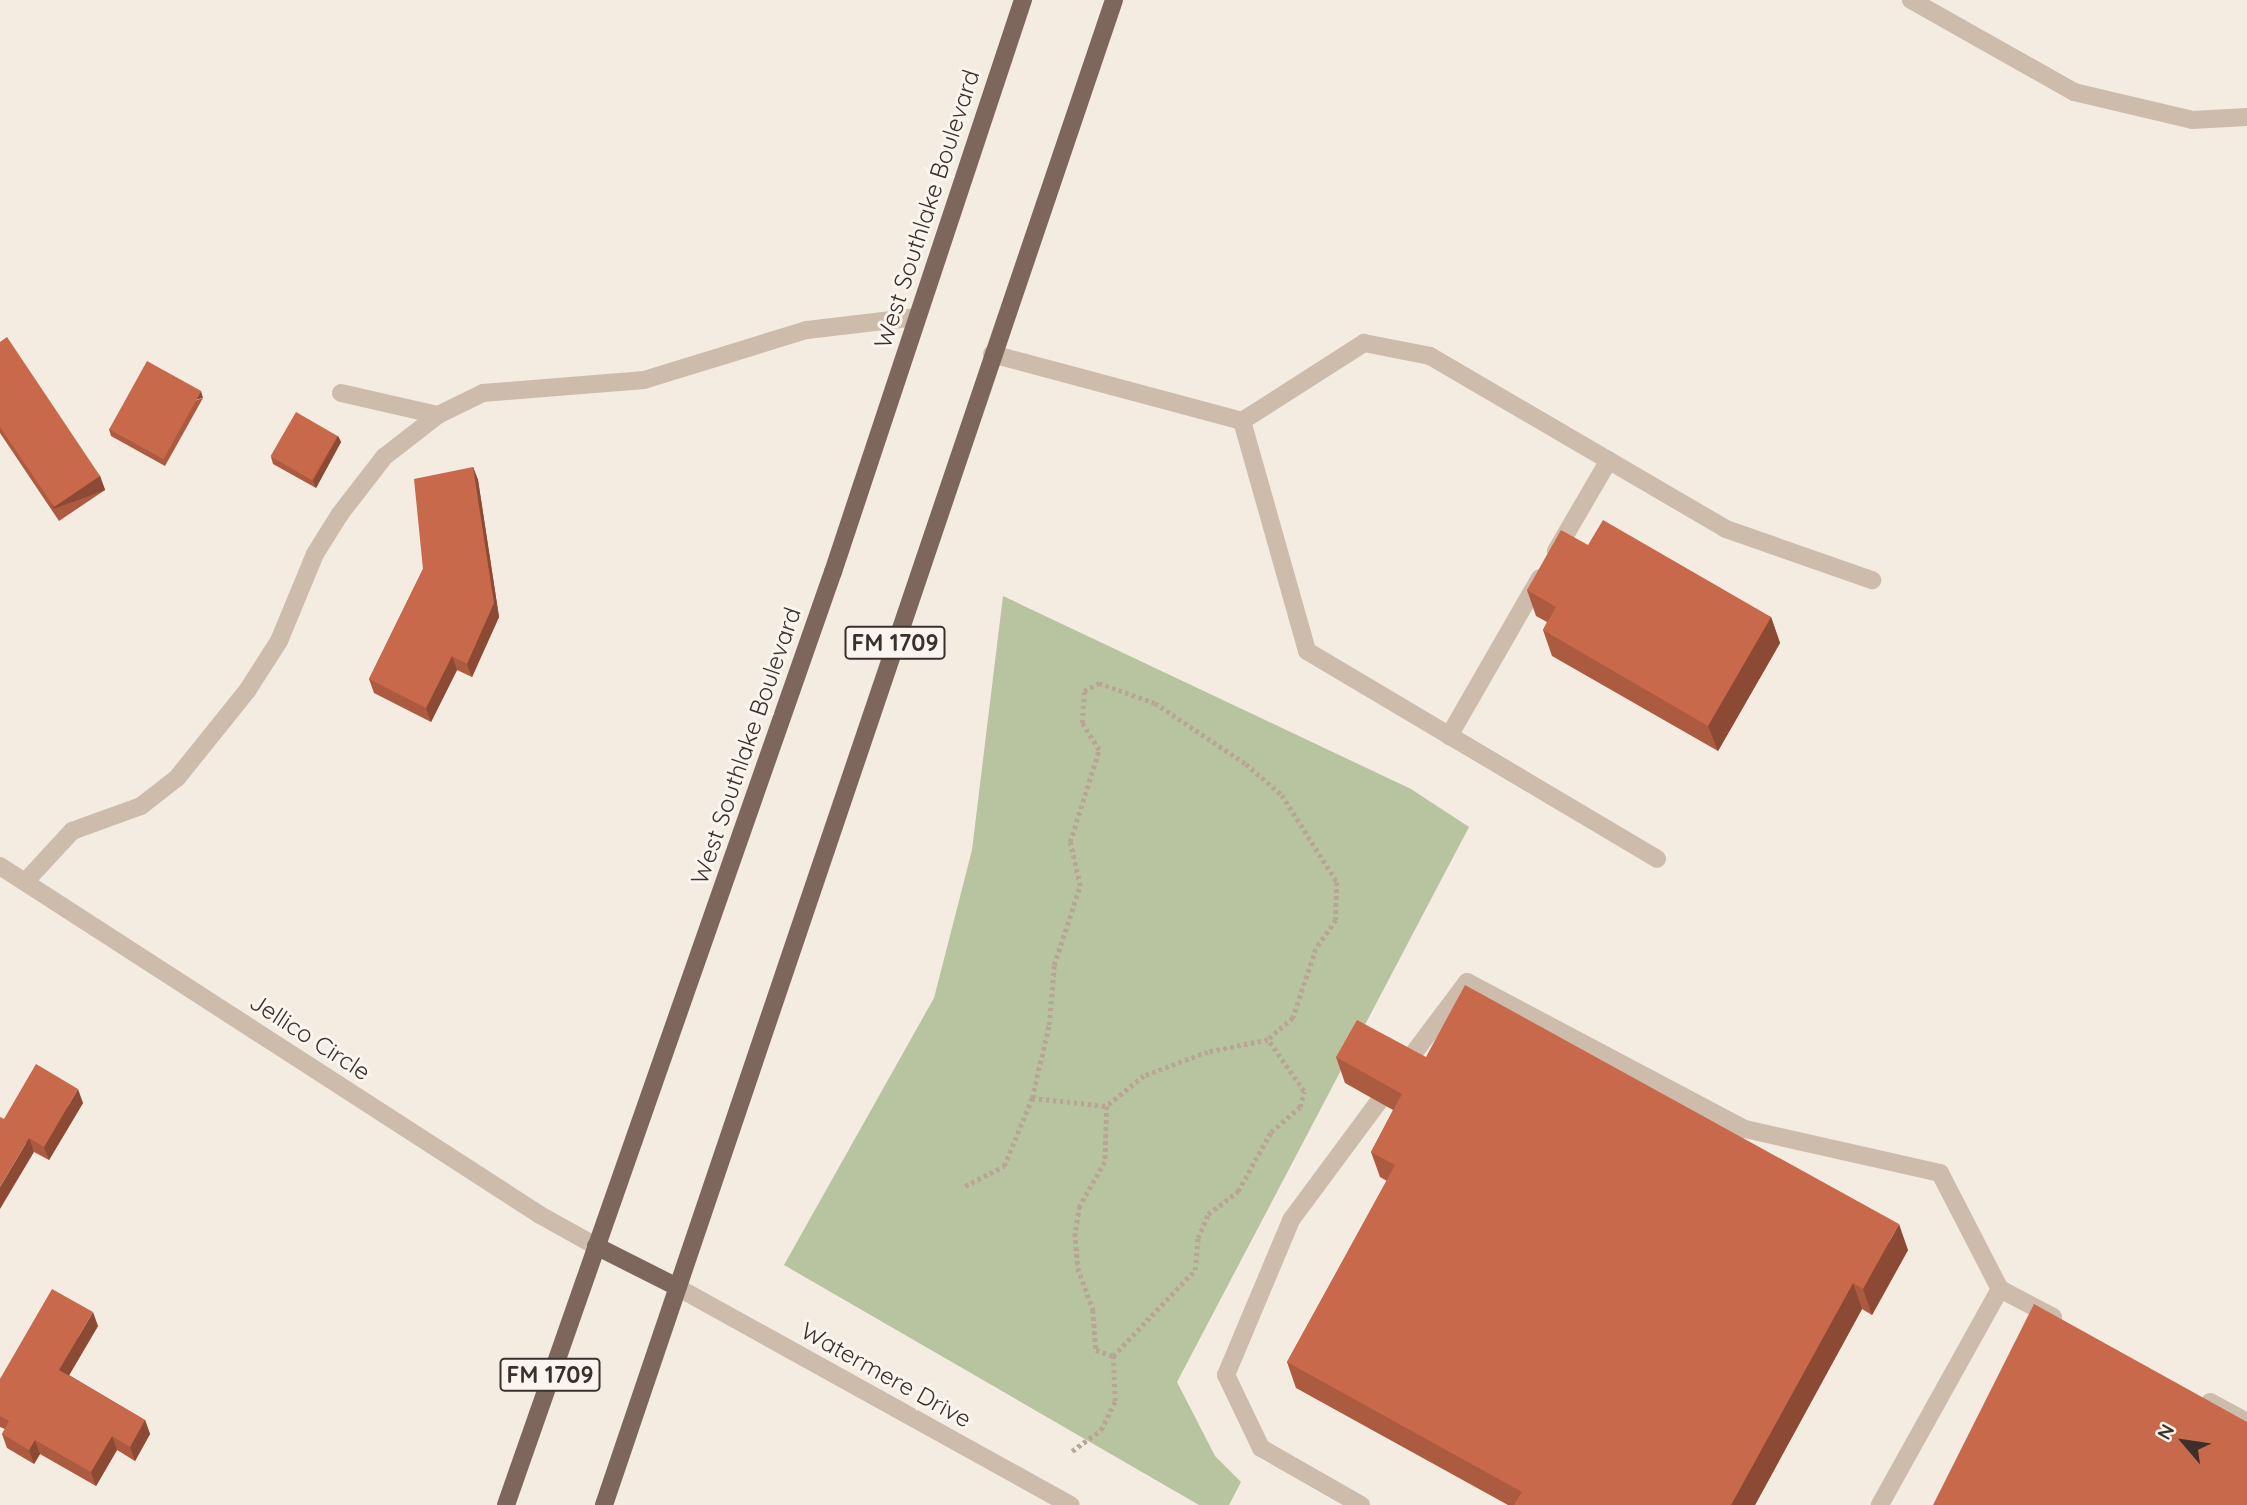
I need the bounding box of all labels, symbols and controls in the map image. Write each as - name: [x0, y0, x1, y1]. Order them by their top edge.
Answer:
- street label: West Southlake Boulevard: [868, 66, 986, 352]
- street label: West Southlake Boulevard: [685, 604, 807, 888]
- road number: FM 1709: [844, 624, 946, 663]
- street label: Jellico Circle: [244, 987, 376, 1087]
- street label: Watermere Drive: [796, 1316, 976, 1434]
- road number: FM 1709: [499, 1356, 601, 1394]
- north arrow: [2149, 1407, 2219, 1477]
- text: N: [2152, 1420, 2180, 1444]

